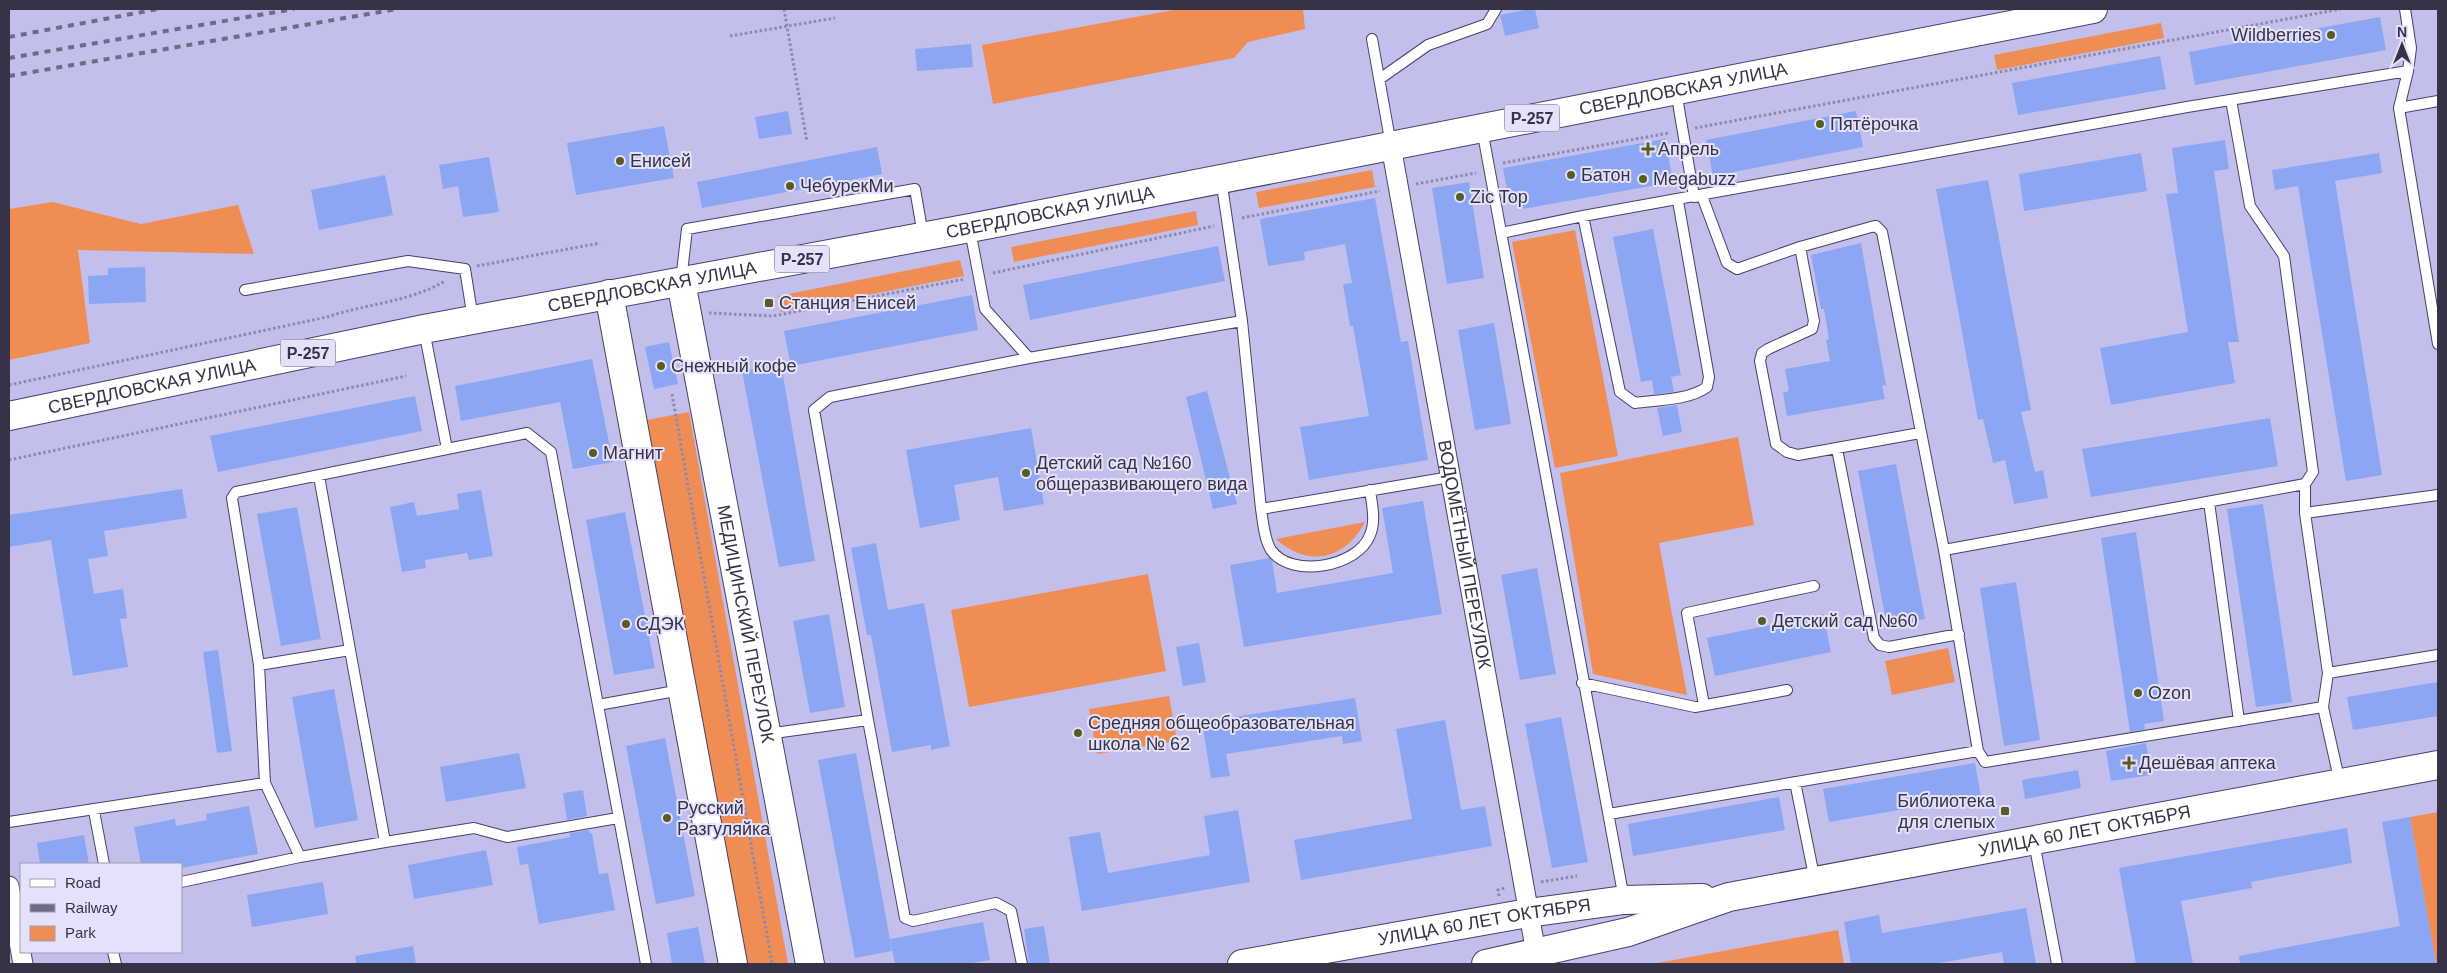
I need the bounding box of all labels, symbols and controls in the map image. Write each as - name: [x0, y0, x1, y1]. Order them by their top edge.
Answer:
- north arrow: [2377, 20, 2427, 70]
- text: N: [2397, 24, 2407, 40]
- place label: Wildberries: [2231, 25, 2321, 45]
- marker: Wildberries: [2325, 29, 2337, 41]
- street label: СВЕРДЛОВСКАЯ УЛИЦА: [1577, 59, 1789, 119]
- road number: Р-257: [1504, 105, 1560, 132]
- place label: Пятёрочка: [1830, 114, 1919, 134]
- marker: Пятёрочка: [1814, 118, 1826, 130]
- place label: Апрель: [1658, 139, 1719, 159]
- marker: Апрель: [1642, 143, 1654, 155]
- place label: Енисей: [630, 151, 691, 171]
- marker: Енисей: [614, 155, 626, 167]
- place label: Батон: [1581, 165, 1630, 185]
- marker: Батон: [1565, 169, 1577, 181]
- place label: Megabuzz: [1653, 169, 1736, 189]
- marker: Megabuzz: [1637, 173, 1649, 185]
- place label: ЧебурекМи: [800, 176, 893, 196]
- marker: ЧебурекМи: [784, 180, 796, 192]
- street label: СВЕРДЛОВСКАЯ УЛИЦА: [944, 182, 1156, 242]
- place label: Zic Top: [1470, 187, 1528, 207]
- marker: Zic Top: [1454, 191, 1466, 203]
- road number: Р-257: [774, 245, 830, 272]
- street label: СВЕРДЛОВСКАЯ УЛИЦА: [546, 258, 758, 316]
- place label: Станция Енисей: [779, 293, 916, 313]
- marker: Станция Енисей: [763, 297, 775, 309]
- road number: Р-257: [280, 339, 336, 366]
- street label: СВЕРДЛОВСКАЯ УЛИЦА: [46, 355, 258, 418]
- place label: Снежный кофе: [671, 356, 797, 376]
- marker: Снежный кофе: [655, 360, 667, 372]
- street label: ВОДОМЁТНЫЙ ПЕРЕУЛОК: [1434, 438, 1495, 671]
- place label: Магнит: [603, 443, 663, 463]
- marker: Магнит: [587, 447, 599, 459]
- place label: Детский сад №160 общеразвивающего вида: [1036, 453, 1248, 494]
- marker: Детский сад №160 общеразвивающего вида: [1020, 467, 1032, 479]
- street label: МЕДИЦИНСКИЙ ПЕРЕУЛОК: [713, 503, 778, 745]
- place label: Детский сад №60: [1772, 611, 1917, 631]
- place label: СДЭК: [636, 614, 685, 634]
- marker: Детский сад №60: [1756, 615, 1768, 627]
- marker: СДЭК: [620, 618, 632, 630]
- place label: Ozon: [2148, 683, 2191, 703]
- marker: Ozon: [2132, 687, 2144, 699]
- place label: Средняя общеобразовательная школа № 62: [1088, 713, 1355, 754]
- marker: Средняя общеобразовательная школа № 62: [1072, 727, 1084, 739]
- place label: Дешёвая аптека: [2139, 753, 2277, 773]
- marker: Дешёвая аптека: [2123, 757, 2135, 769]
- place label: Библиотека для слепых: [1897, 791, 1996, 832]
- place label: Русский Разгуляйка: [677, 798, 771, 839]
- street label: УЛИЦА 60 ЛЕТ ОКТЯБРЯ: [1977, 801, 2192, 860]
- marker: Библиотека для слепых: [1999, 805, 2011, 817]
- marker: Русский Разгуляйка: [661, 812, 673, 824]
- legend: [20, 863, 182, 953]
- text: Road: [65, 874, 101, 891]
- street label: УЛИЦА 60 ЛЕТ ОКТЯБРЯ: [1376, 895, 1592, 950]
- text: Railway: [65, 899, 118, 916]
- text: Park: [65, 924, 96, 941]

